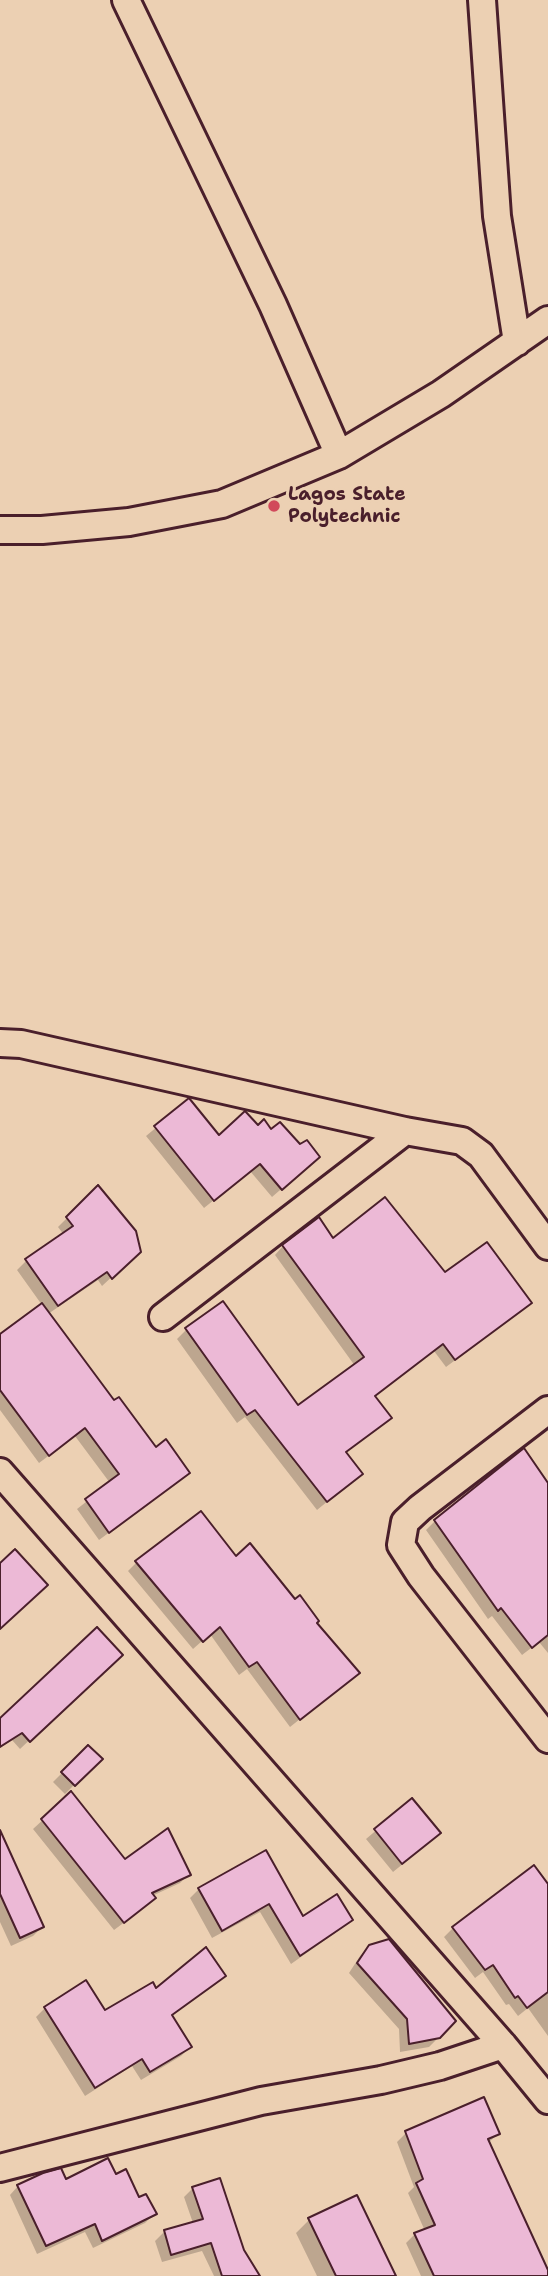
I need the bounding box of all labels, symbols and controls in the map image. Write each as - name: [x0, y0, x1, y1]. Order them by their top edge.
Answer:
- place label: Lagos State Polytechnic: [288, 484, 406, 528]
- marker: Lagos State Polytechnic: [266, 498, 282, 514]

